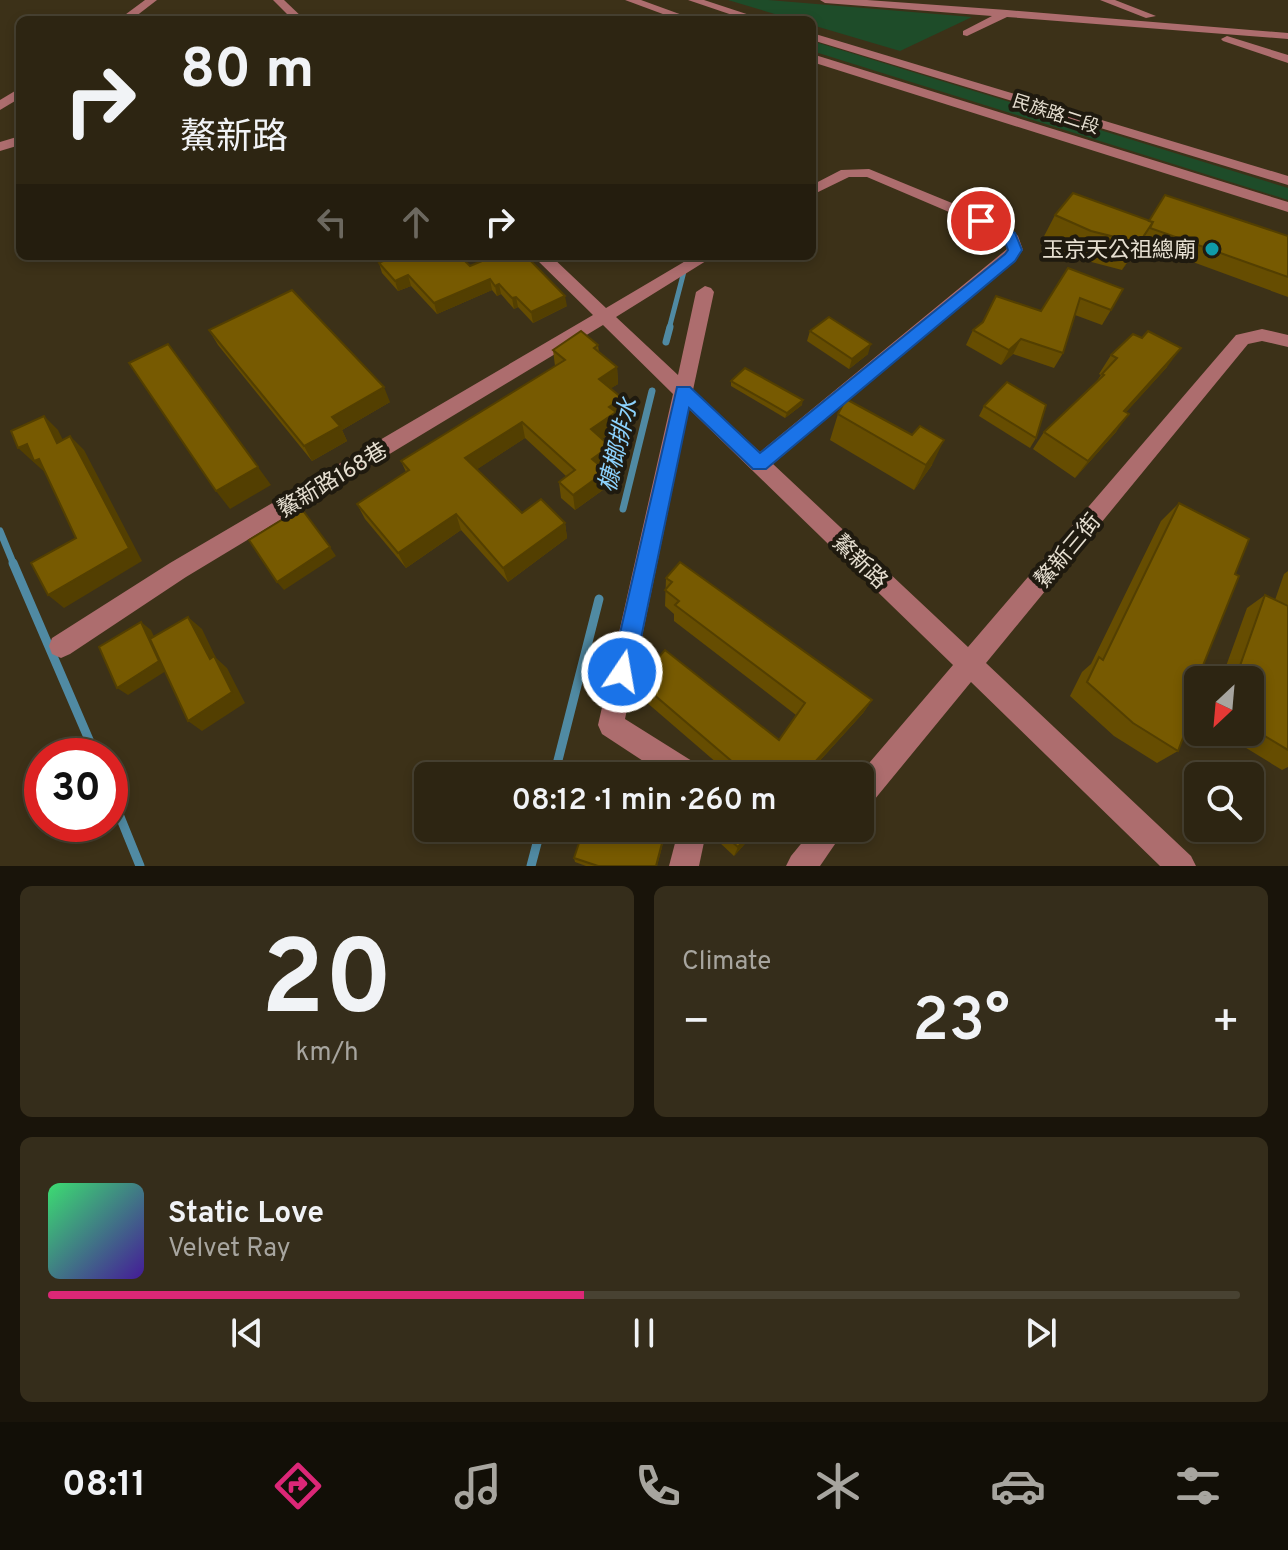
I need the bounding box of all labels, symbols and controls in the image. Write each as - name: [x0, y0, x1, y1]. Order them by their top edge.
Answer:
- text: 80 m: [180, 37, 314, 107]
- icon: right: [48, 48, 152, 152]
- street label: 民族路二段: [1009, 91, 1102, 140]
- text: 鰲新路: [180, 116, 288, 162]
- pin: [947, 187, 1015, 255]
- icon: arrive: [959, 199, 1003, 243]
- icon: left: [310, 200, 354, 244]
- icon: ahead: [394, 200, 438, 244]
- icon: right: [478, 200, 522, 244]
- place label: 玉京天公祖總廟: [1042, 238, 1196, 265]
- marker: 玉京天公祖總廟: [1203, 240, 1221, 258]
- water label: 槺榔排水: [594, 394, 646, 496]
- street label: 鰲新路168巷: [274, 438, 393, 524]
- street label: 鰲新三街: [1030, 509, 1108, 594]
- street label: 鰲新路: [826, 530, 892, 595]
- position arrow: [580, 630, 664, 714]
- north arrow: [1184, 666, 1264, 746]
- map controls: [1184, 666, 1264, 842]
- speed limit sign: 30: [24, 738, 128, 842]
- button: search: [1184, 762, 1264, 842]
- text: 08:12 · 1 min · 260 m: [511, 783, 777, 820]
- text: 20: [261, 919, 393, 1051]
- text: Climate: [682, 946, 771, 979]
- text: 23°: [912, 986, 1010, 1062]
- text: −: [682, 996, 710, 1052]
- text: +: [1212, 996, 1240, 1052]
- text: km/h: [295, 1037, 359, 1070]
- text: Static Love: [168, 1196, 324, 1233]
- text: Velvet Ray: [168, 1233, 291, 1266]
- icon: previous: [225, 1311, 269, 1355]
- icon: pause: [622, 1311, 666, 1355]
- icon: next: [1019, 1311, 1063, 1355]
- icon: directions: [270, 1458, 326, 1514]
- icon: music: [450, 1458, 506, 1514]
- icon: phone: [630, 1458, 686, 1514]
- icon: climate: [810, 1458, 866, 1514]
- icon: car: [990, 1458, 1046, 1514]
- icon: filters: [1170, 1458, 1226, 1514]
- text: 08:11: [62, 1463, 146, 1509]

